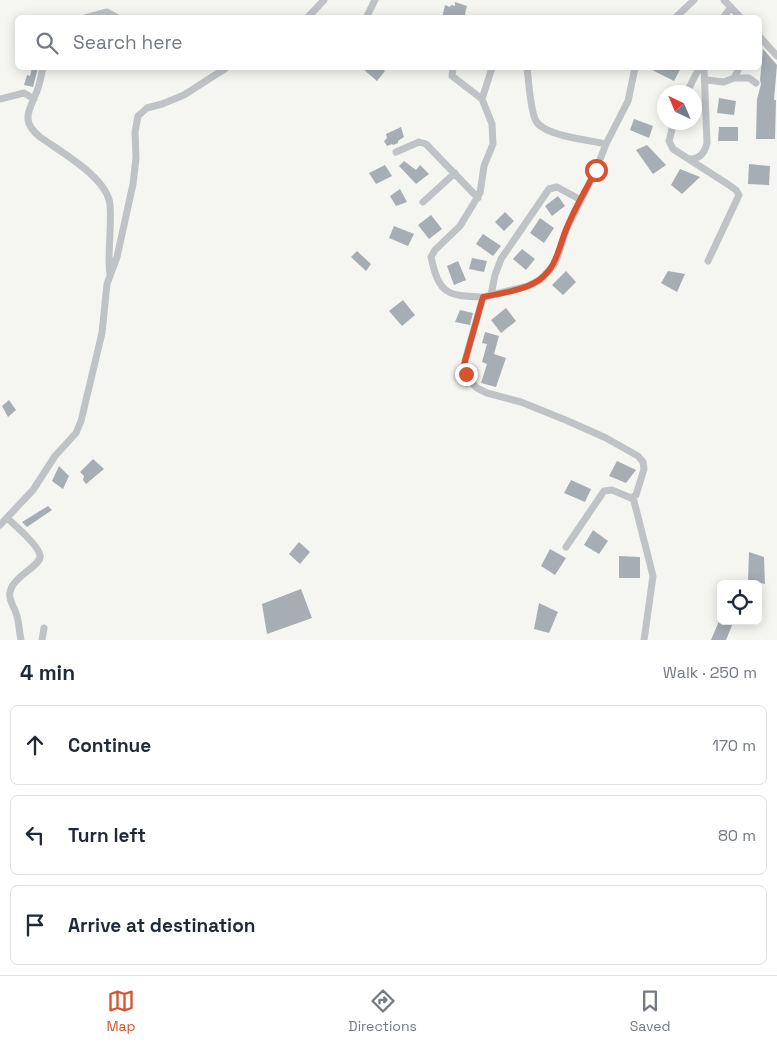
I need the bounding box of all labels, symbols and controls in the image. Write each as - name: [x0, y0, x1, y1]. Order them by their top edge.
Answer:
- search box: [15, 15, 762, 70]
- icon: search: [33, 29, 61, 57]
- text: Search here: [73, 30, 183, 55]
- north arrow: [657, 85, 702, 130]
- route start: [585, 159, 608, 182]
- route end: [455, 363, 478, 386]
- map controls: [717, 580, 762, 625]
- button: locate: [717, 580, 762, 625]
- text: 4 min: [20, 659, 75, 686]
- text: Walk · 250 m: [663, 662, 757, 683]
- icon: ahead: [21, 731, 49, 759]
- text: Continue: [68, 733, 151, 758]
- text: 170 m: [712, 735, 756, 756]
- icon: left: [21, 821, 49, 849]
- text: Turn left: [68, 823, 146, 848]
- text: 80 m: [718, 825, 756, 846]
- icon: arrive: [21, 911, 49, 939]
- text: Arrive at destination: [68, 913, 256, 938]
- tab: Map: [106, 987, 136, 1035]
- tab: Directions: [348, 987, 417, 1035]
- tab: Saved: [630, 987, 671, 1035]

